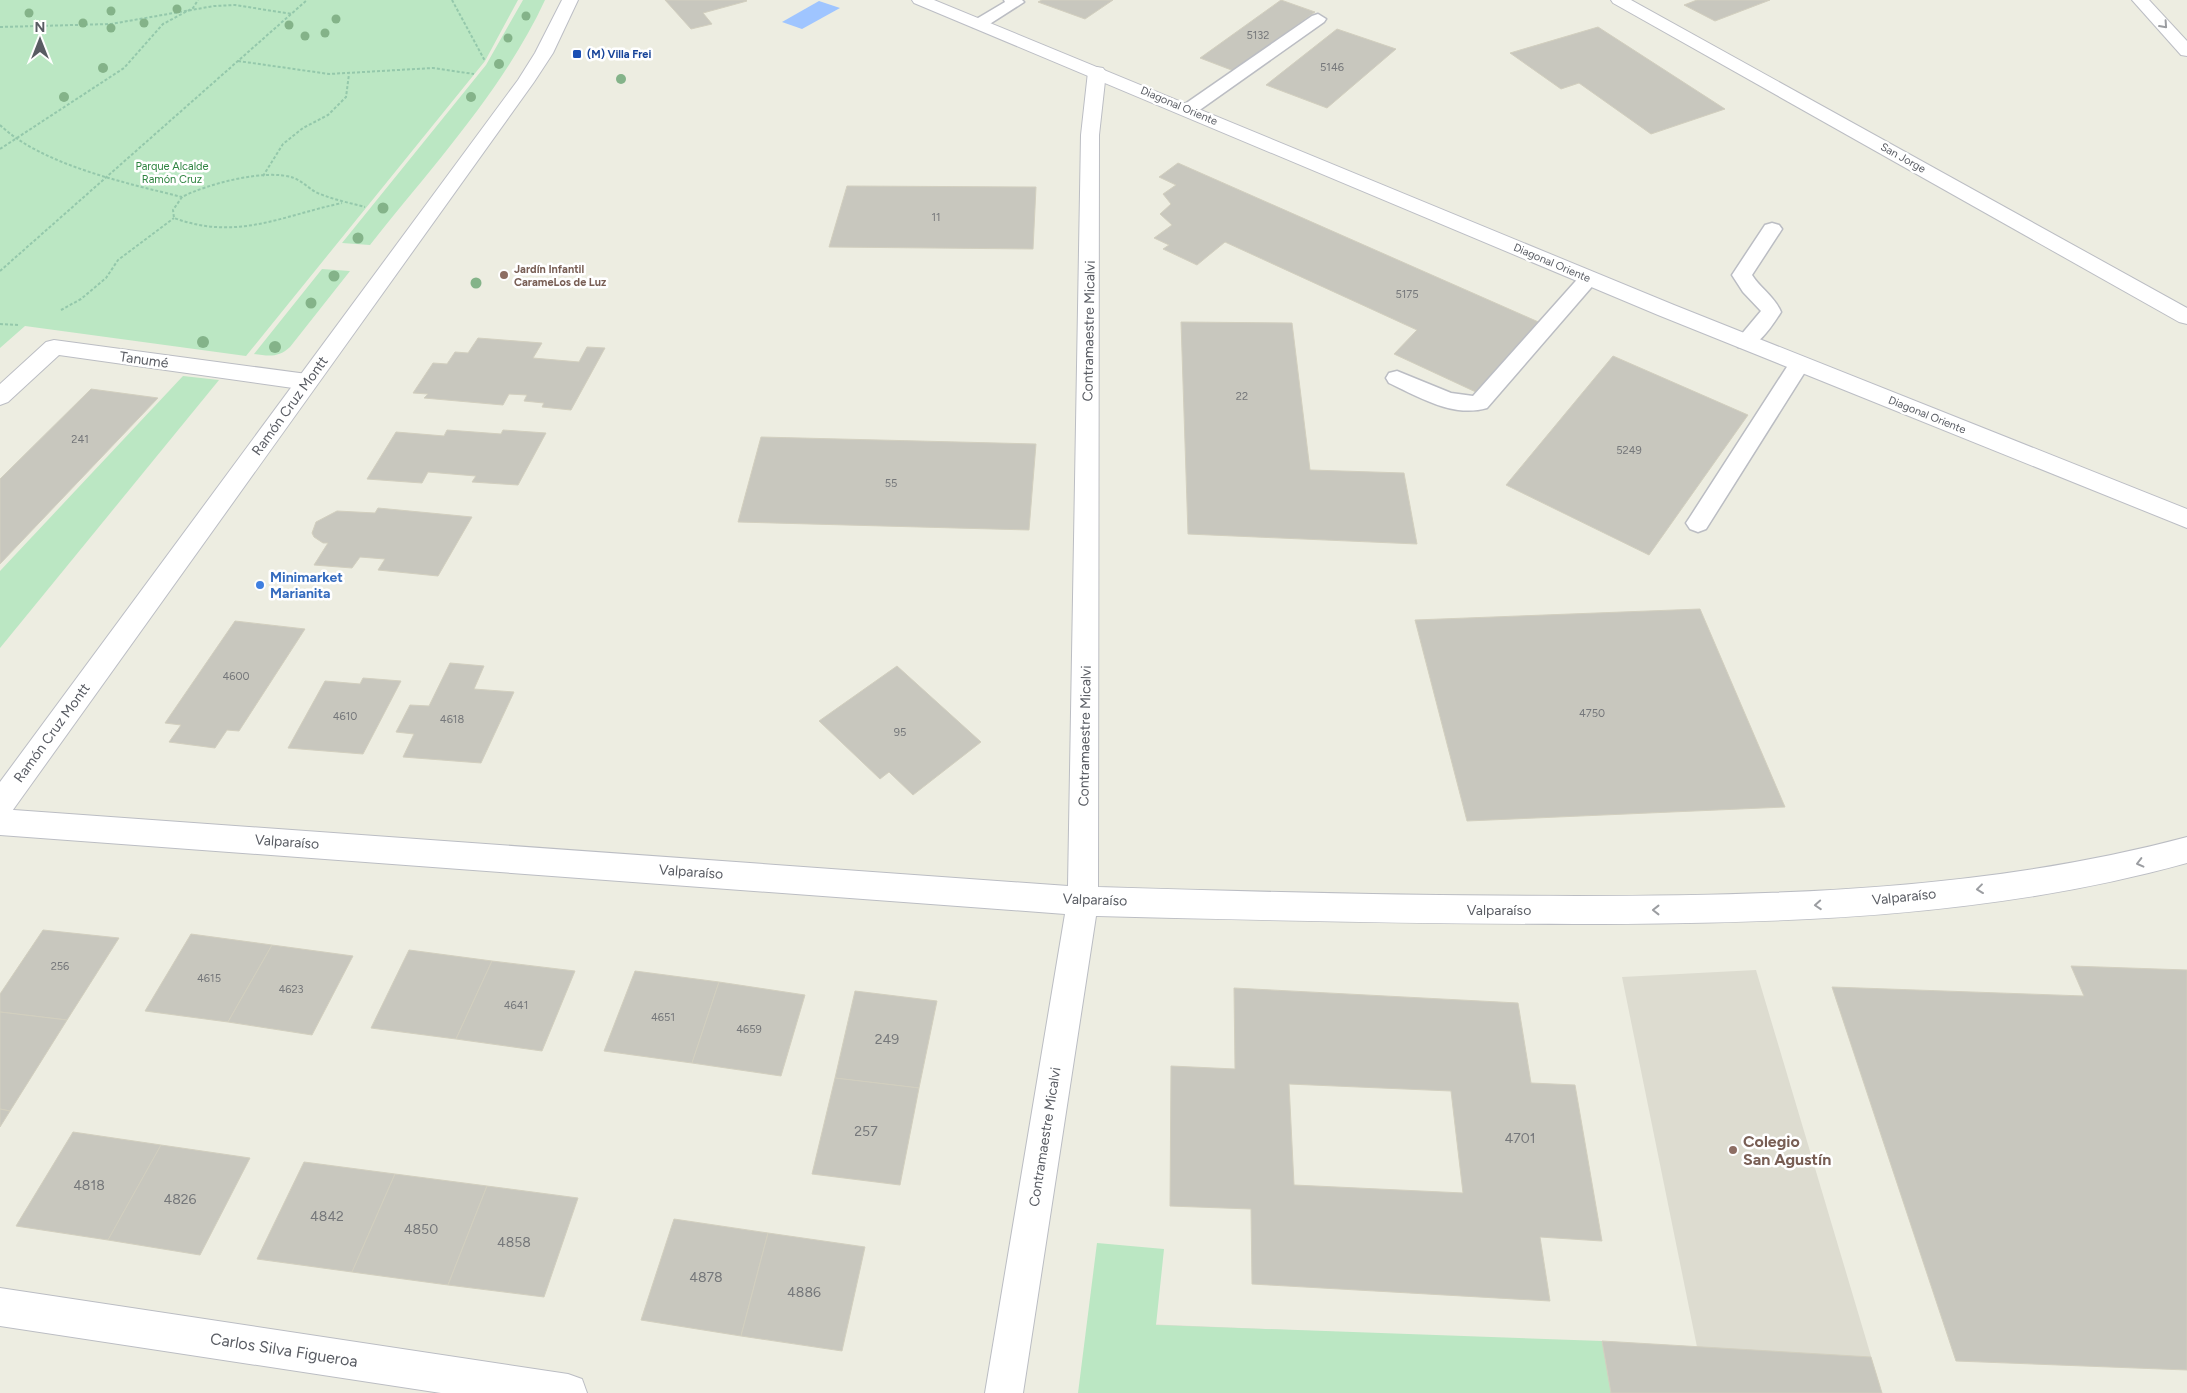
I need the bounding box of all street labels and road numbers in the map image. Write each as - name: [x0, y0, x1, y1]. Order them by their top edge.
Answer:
- street label: Diagonal Oriente: [1138, 84, 1220, 128]
- street label: San Jorge: [1878, 140, 1928, 176]
- street label: Diagonal Oriente: [1511, 241, 1593, 285]
- street label: Contramaestre Micalvi: [1079, 260, 1099, 402]
- street label: Tanumé: [118, 348, 170, 372]
- street label: Ramón Cruz Montt: [248, 353, 332, 459]
- street label: Diagonal Oriente: [1886, 394, 1968, 436]
- street label: Contramaestre Micalvi: [1075, 665, 1095, 807]
- street label: Ramón Cruz Montt: [10, 680, 94, 786]
- street label: Valparaíso: [254, 831, 320, 853]
- street label: Valparaíso: [658, 861, 724, 883]
- street label: Valparaíso: [1871, 885, 1937, 909]
- street label: Valparaíso: [1062, 890, 1128, 910]
- street label: Valparaíso: [1467, 902, 1531, 919]
- street label: Contramaestre Micalvi: [1026, 1066, 1064, 1208]
- street label: Carlos Silva Figueroa: [209, 1329, 359, 1371]

